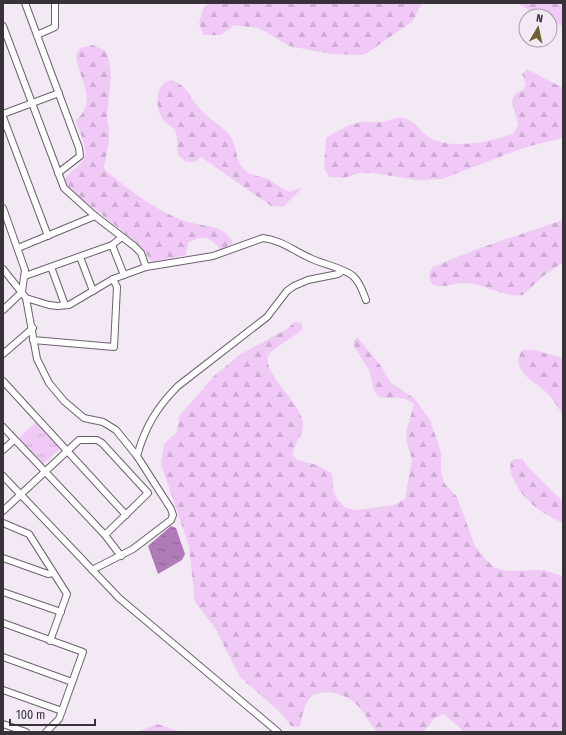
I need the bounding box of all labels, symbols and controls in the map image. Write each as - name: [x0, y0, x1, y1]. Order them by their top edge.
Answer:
- north arrow: [518, 8, 558, 48]
- text: N: [535, 12, 544, 26]
- scale bar: [10, 701, 95, 727]
- text: 100 m: [16, 708, 45, 722]

